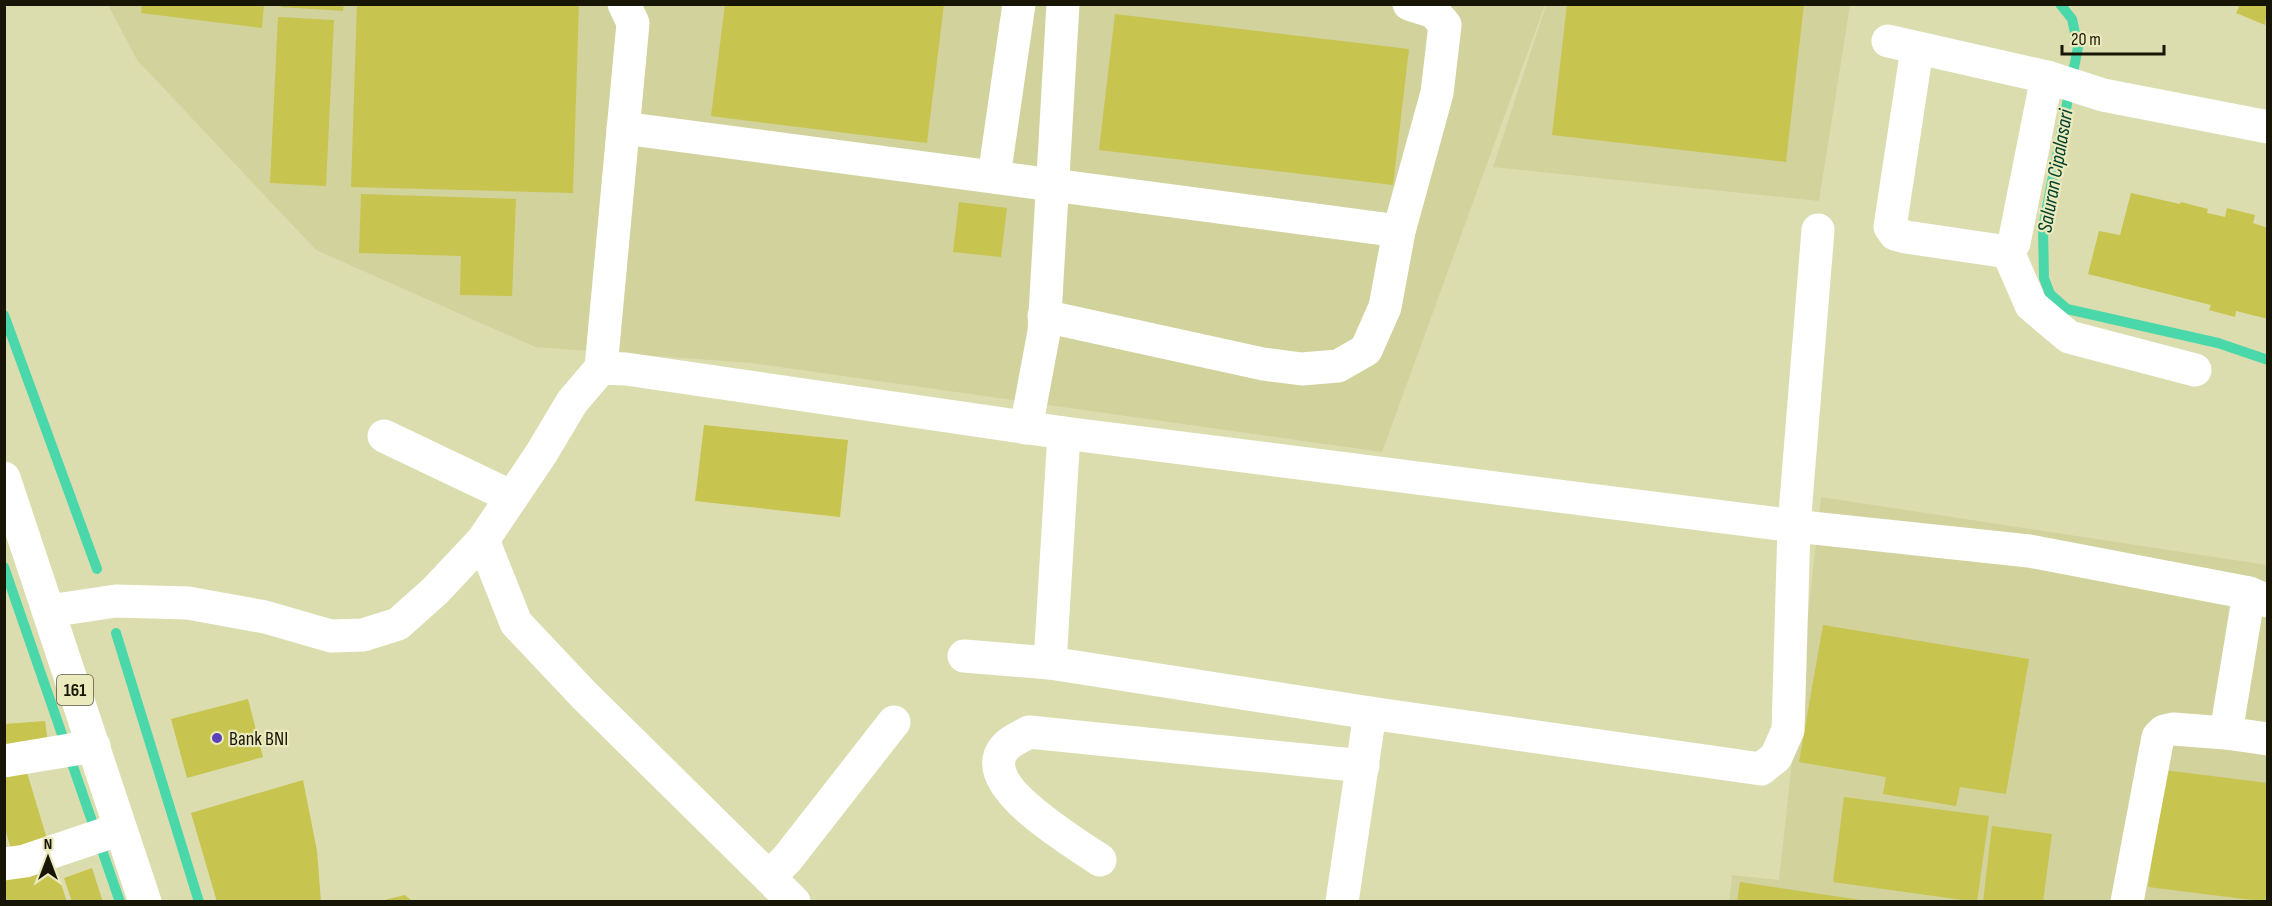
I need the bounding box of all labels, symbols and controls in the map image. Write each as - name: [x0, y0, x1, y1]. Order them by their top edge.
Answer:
- scale bar: [2062, 18, 2164, 56]
- text: 20 m: [2071, 29, 2101, 50]
- water label: Saluran Cipalasari: [2032, 106, 2079, 235]
- road number: 161: [57, 675, 93, 705]
- place label: Bank BNI: [229, 727, 288, 751]
- marker: Bank BNI: [210, 731, 224, 745]
- north arrow: [18, 828, 78, 888]
- text: N: [44, 835, 52, 854]

